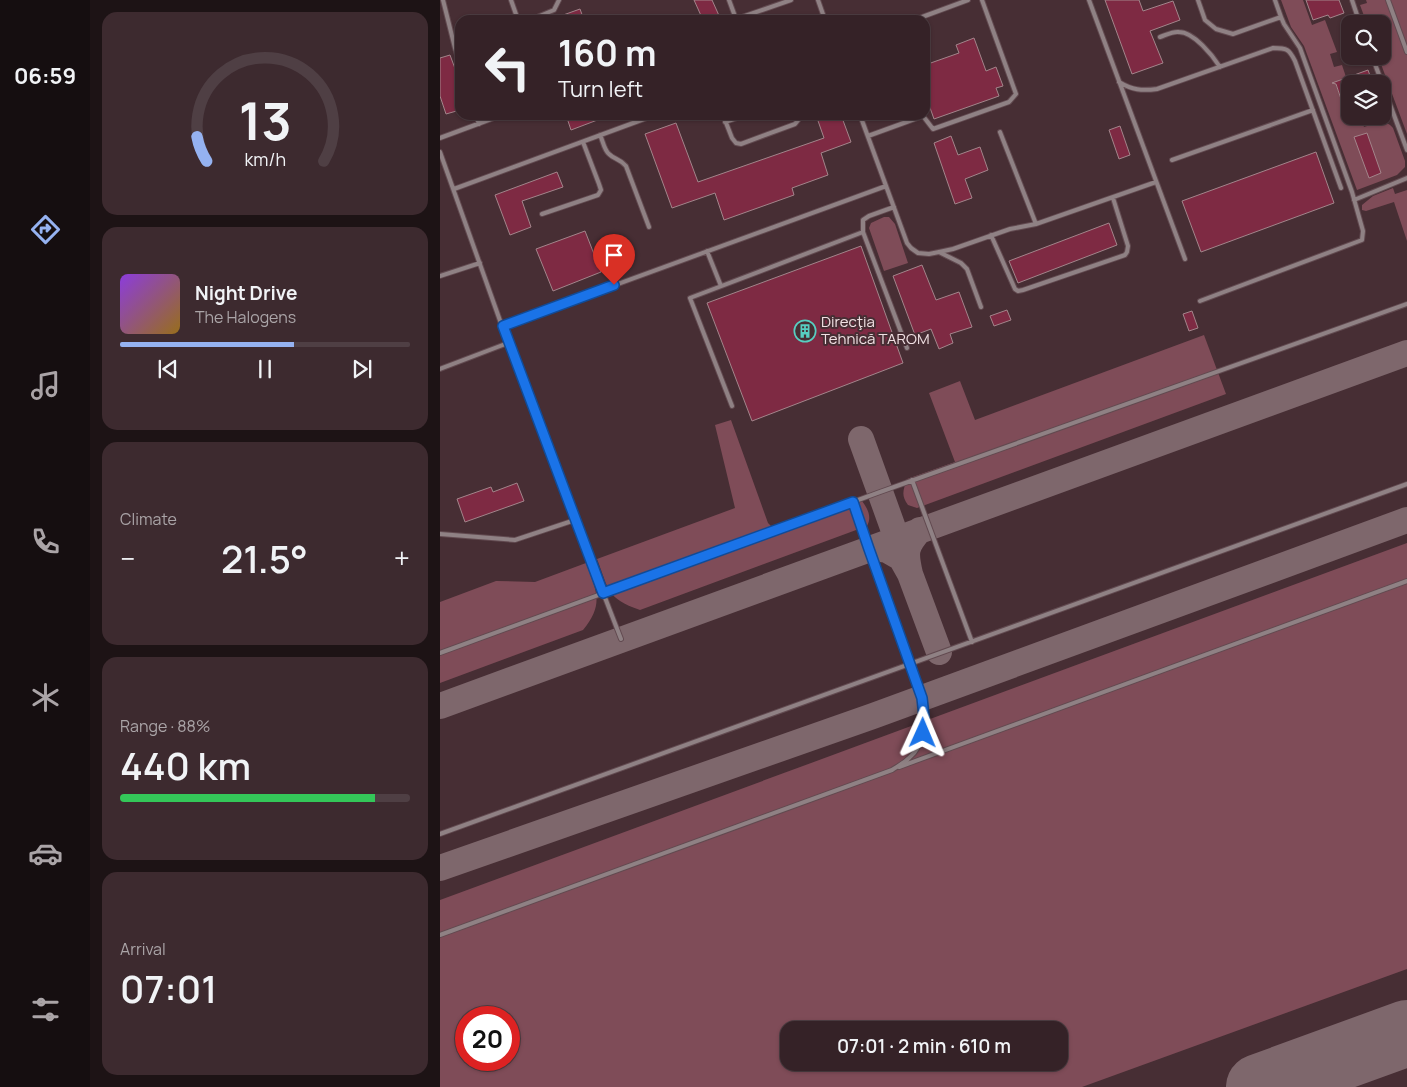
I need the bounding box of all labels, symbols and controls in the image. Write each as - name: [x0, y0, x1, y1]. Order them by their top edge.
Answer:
- map controls: [1341, 15, 1391, 125]
- button: search: [1341, 15, 1391, 65]
- text: 160 m: [558, 29, 657, 77]
- icon: left: [475, 35, 540, 100]
- text: 06:59: [14, 61, 76, 91]
- text: Turn left: [558, 74, 643, 104]
- button: layers: [1341, 75, 1391, 125]
- text: 13: [238, 85, 292, 156]
- text: km/h: [244, 147, 286, 171]
- icon: directions: [28, 212, 63, 247]
- pin: [593, 234, 635, 285]
- icon: arrive: [600, 241, 628, 269]
- text: Night Drive: [195, 280, 297, 306]
- text: The Halogens: [195, 306, 296, 328]
- place label: Direcţia Tehnică TAROM: [821, 311, 930, 349]
- building icon: Direcţia Tehnică TAROM: [793, 319, 817, 343]
- icon: previous: [154, 355, 182, 383]
- icon: pause: [251, 355, 279, 383]
- icon: next: [348, 355, 376, 383]
- icon: music: [28, 368, 63, 403]
- text: Climate: [120, 508, 177, 530]
- icon: phone: [28, 524, 63, 559]
- text: 21.5°: [221, 532, 308, 584]
- text: −: [120, 539, 135, 577]
- text: +: [394, 539, 410, 577]
- icon: climate: [28, 680, 63, 715]
- position arrow: [896, 706, 948, 758]
- text: Range · 88%: [120, 715, 210, 737]
- text: 440 km: [120, 739, 251, 791]
- icon: car: [28, 836, 63, 871]
- text: Arrival: [120, 938, 166, 960]
- text: 07:01: [120, 962, 217, 1014]
- icon: filters: [28, 992, 63, 1027]
- speed limit sign: 20: [455, 1006, 520, 1071]
- text: 07:01 · 2 min · 610 m: [837, 1033, 1011, 1059]

